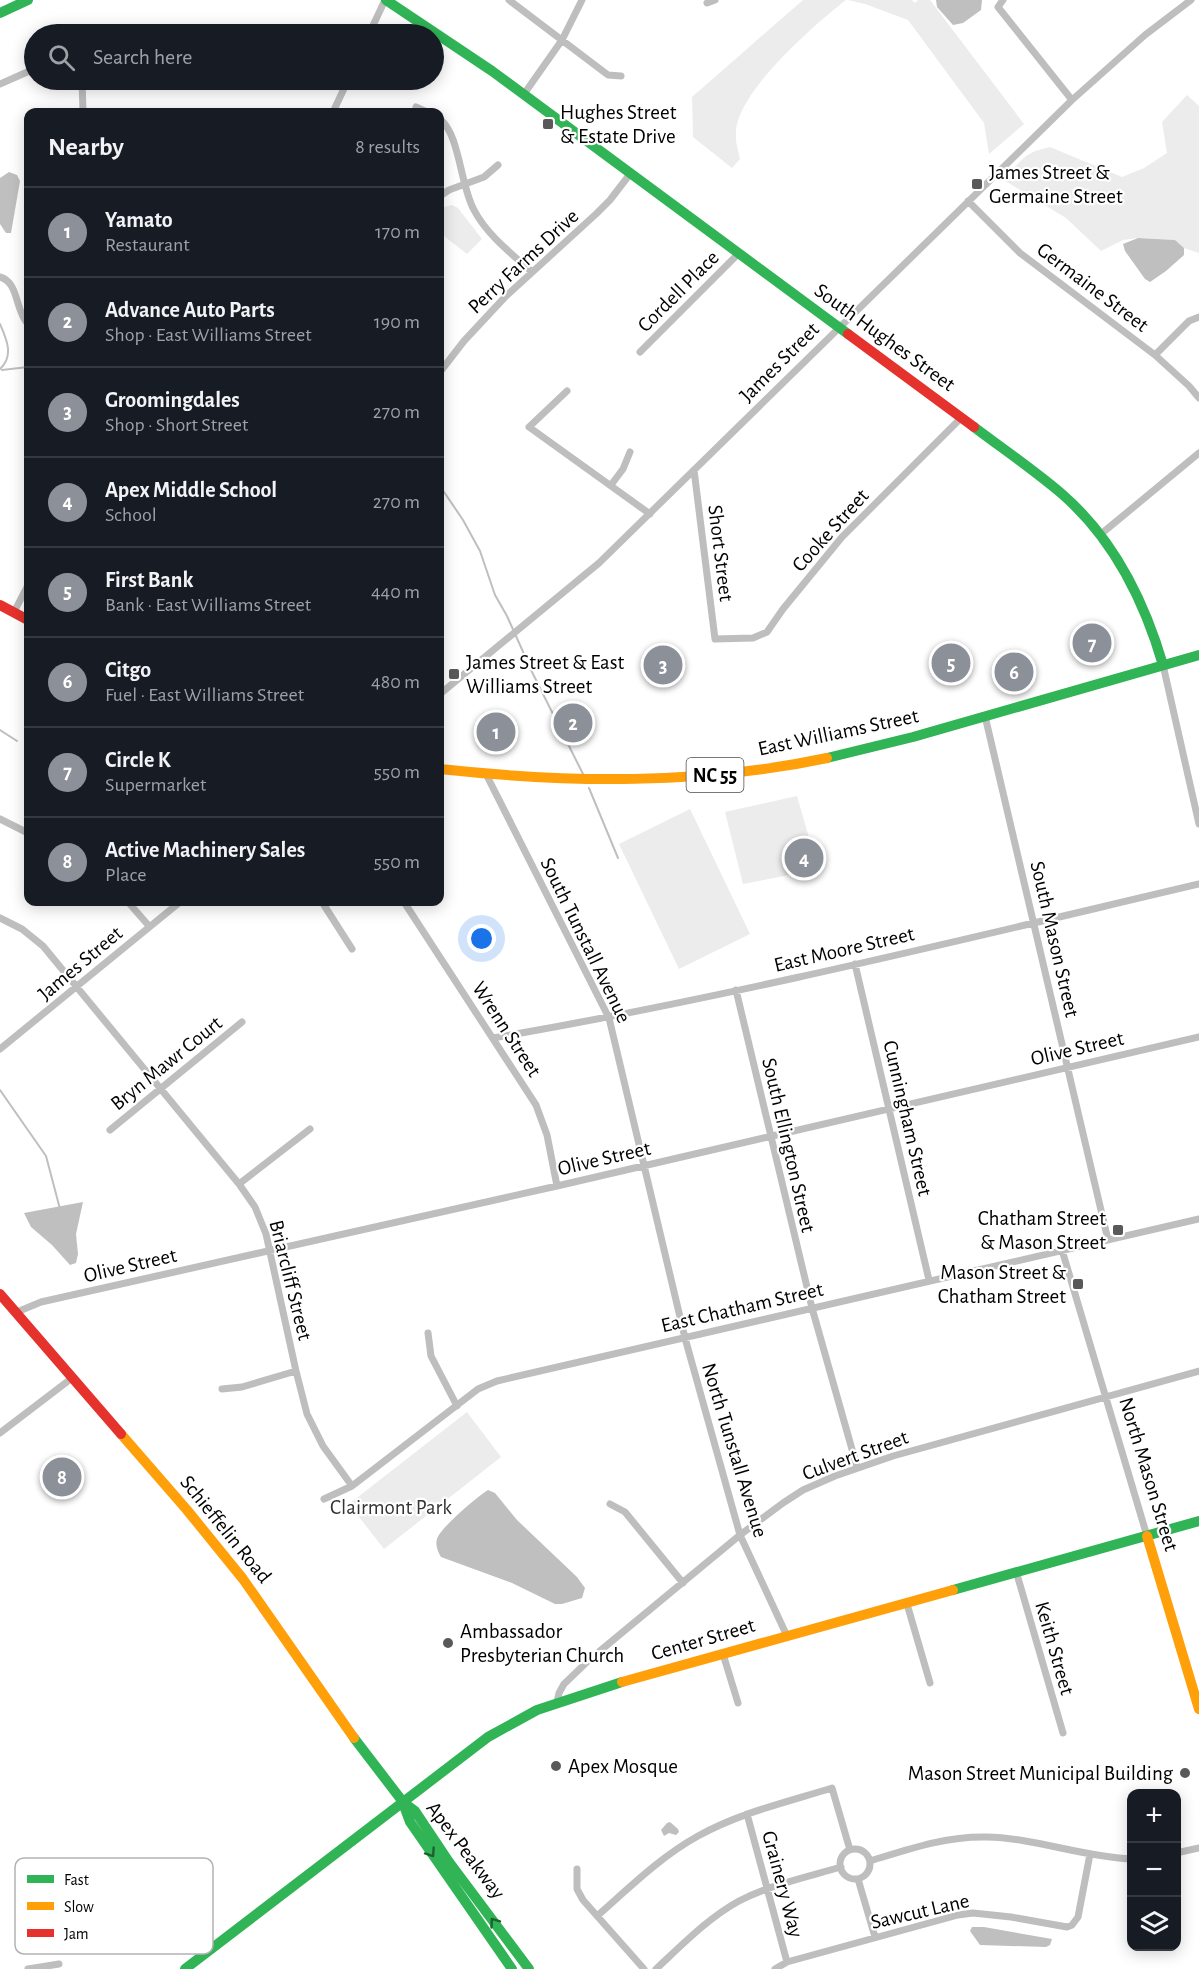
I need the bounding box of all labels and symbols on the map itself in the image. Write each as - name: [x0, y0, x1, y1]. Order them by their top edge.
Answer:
- place label: Hughes Street & Estate Drive: [560, 102, 677, 147]
- marker: Hughes Street & Estate Drive: [541, 117, 555, 131]
- place label: James Street & Germaine Street: [989, 162, 1123, 207]
- marker: James Street & Germaine Street: [970, 177, 984, 191]
- street label: Perry Farms Drive: [464, 205, 583, 318]
- street label: Germaine Street: [1033, 239, 1153, 336]
- street label: Cordell Place: [634, 247, 723, 336]
- street label: South Hughes Street: [811, 280, 959, 395]
- street label: James Street: [736, 318, 823, 406]
- street label: Cooke Street: [788, 485, 873, 576]
- street label: Short Street: [704, 504, 737, 603]
- pin: 7: [1072, 620, 1112, 666]
- pin: 5: [932, 640, 970, 686]
- pin: 3: [644, 642, 682, 688]
- pin: 6: [994, 650, 1034, 694]
- place label: James Street & East Williams Street: [466, 652, 624, 697]
- marker: James Street & East Williams Street: [447, 667, 461, 681]
- pin: 2: [554, 700, 592, 746]
- street label: East Williams Street: [756, 705, 921, 760]
- pin: 1: [476, 710, 516, 754]
- road number: NC 55: [686, 758, 744, 792]
- pin: 4: [784, 836, 824, 880]
- street label: South Tunstall Avenue: [536, 854, 635, 1026]
- street label: South Mason Street: [1026, 859, 1083, 1019]
- street label: James Street: [34, 922, 127, 1004]
- street label: East Moore Street: [772, 923, 917, 976]
- your location: [467, 924, 496, 953]
- street label: Wrenn Street: [468, 978, 545, 1081]
- street label: Bryn Mawr Court: [107, 1012, 226, 1114]
- street label: Olive Street: [1029, 1028, 1126, 1069]
- street label: Cunningham Street: [879, 1038, 936, 1198]
- street label: South Ellington Street: [758, 1056, 819, 1235]
- street label: Olive Street: [556, 1138, 653, 1179]
- place label: Chatham Street & Mason Street: [978, 1208, 1106, 1253]
- street label: Briarcliff Street: [265, 1218, 316, 1343]
- marker: Chatham Street & Mason Street: [1111, 1223, 1125, 1237]
- street label: Olive Street: [82, 1245, 179, 1286]
- place label: Mason Street & Chatham Street: [938, 1262, 1066, 1307]
- marker: Mason Street & Chatham Street: [1071, 1277, 1085, 1291]
- street label: East Chatham Street: [659, 1279, 825, 1336]
- street label: North Tunstall Avenue: [698, 1360, 771, 1540]
- street label: North Mason Street: [1115, 1395, 1182, 1554]
- street label: Culvert Street: [799, 1426, 911, 1484]
- pin: 8: [42, 1454, 82, 1500]
- street label: Schieffelin Road: [176, 1472, 275, 1587]
- park label: Clairmont Park: [330, 1497, 452, 1518]
- street label: Keith Street: [1031, 1599, 1078, 1698]
- street label: Center Street: [649, 1615, 758, 1664]
- place label: Ambassador Presbyterian Church: [460, 1621, 624, 1666]
- marker: Ambassador Presbyterian Church: [441, 1636, 455, 1650]
- place label: Apex Mosque: [568, 1756, 678, 1777]
- marker: Apex Mosque: [549, 1759, 563, 1773]
- place label: Mason Street Municipal Building: [908, 1763, 1174, 1784]
- marker: Mason Street Municipal Building: [1178, 1766, 1192, 1780]
- street label: Apex Peakway: [422, 1798, 509, 1903]
- street label: Grainery Way: [758, 1829, 807, 1940]
- one-way arrow: [424, 1846, 435, 1857]
- legend: [15, 1858, 213, 1954]
- text: Fast: [64, 1872, 89, 1888]
- street label: Sawcut Lane: [869, 1890, 971, 1933]
- text: Slow: [64, 1899, 94, 1915]
- one-way arrow: [491, 1917, 502, 1928]
- text: Jam: [64, 1926, 89, 1942]

